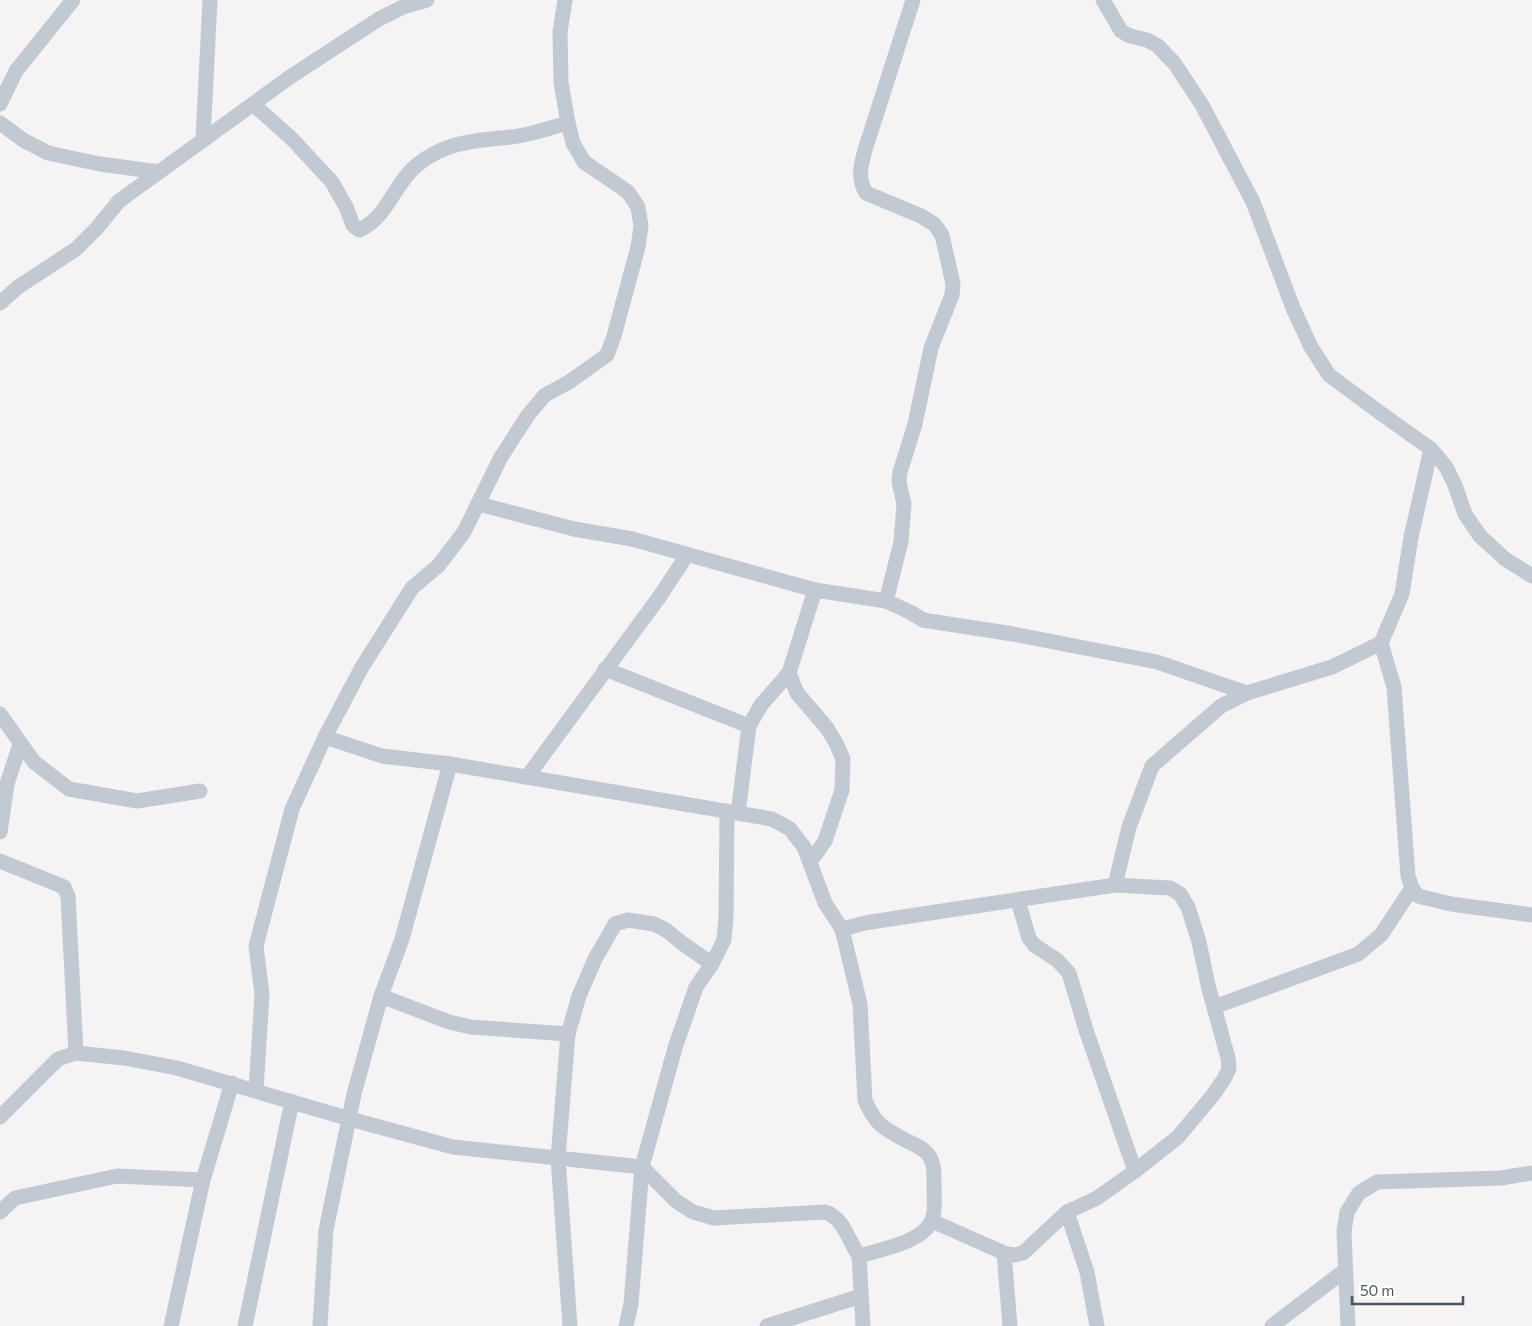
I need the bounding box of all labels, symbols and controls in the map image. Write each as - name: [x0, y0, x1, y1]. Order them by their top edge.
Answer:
- scale bar: [1352, 1274, 1463, 1306]
- text: 50 m: [1360, 1281, 1394, 1299]

